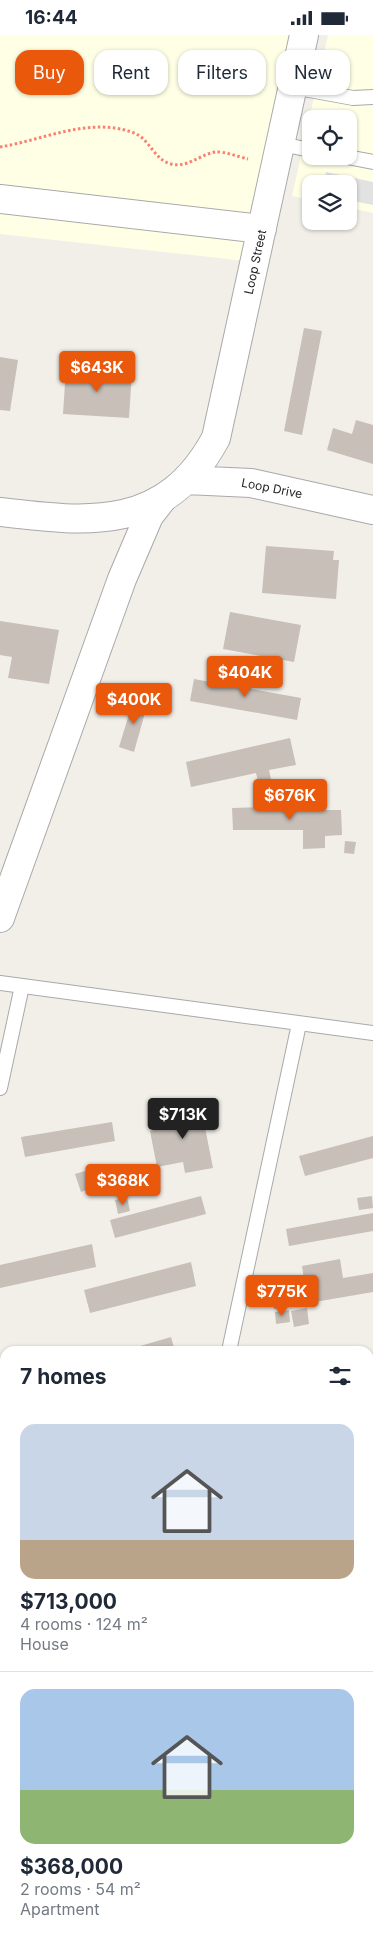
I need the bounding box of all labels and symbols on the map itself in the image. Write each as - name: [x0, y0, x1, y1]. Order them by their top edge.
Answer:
- street label: Loop Street: [241, 228, 269, 296]
- pin: $643K: [62, 351, 132, 393]
- street label: Loop Drive: [240, 475, 304, 501]
- pin: $404K: [210, 655, 280, 698]
- pin: $400K: [99, 683, 169, 725]
- pin: $676K: [255, 779, 325, 821]
- pin: $713K: [148, 1097, 218, 1140]
- pin: $368K: [88, 1163, 158, 1206]
- pin: $775K: [247, 1275, 317, 1317]

